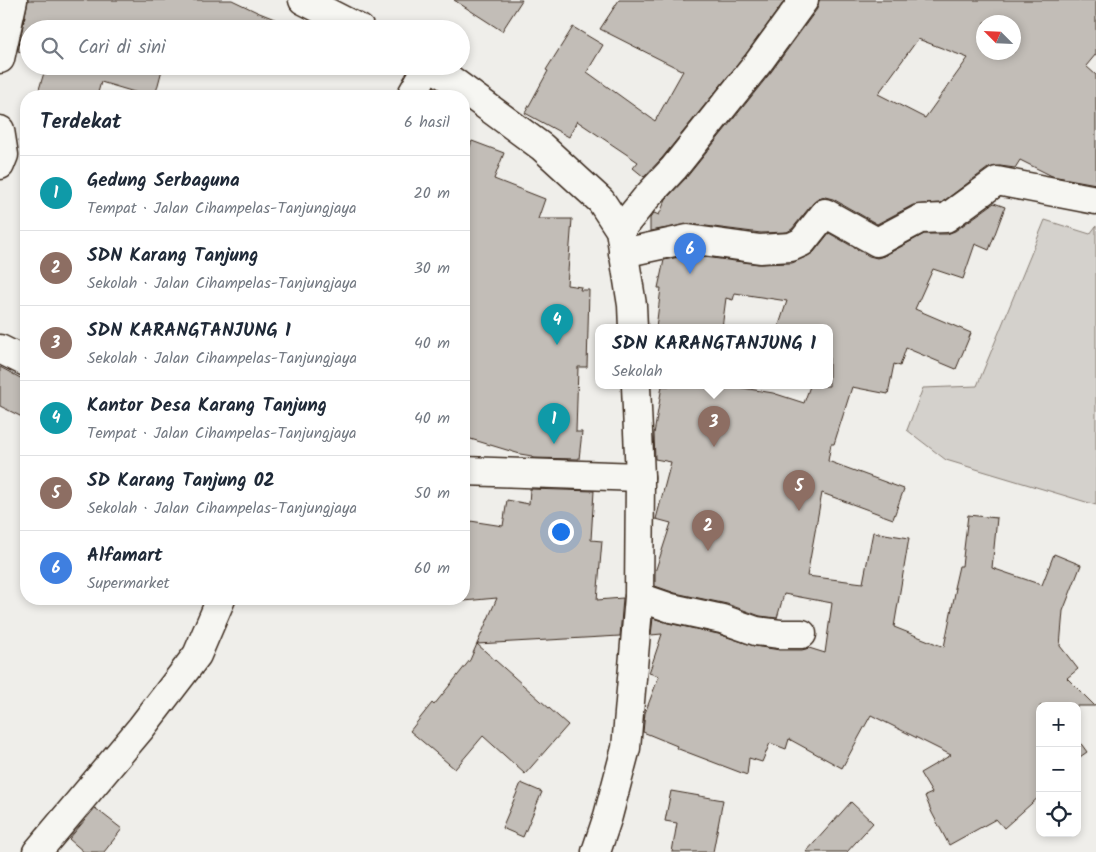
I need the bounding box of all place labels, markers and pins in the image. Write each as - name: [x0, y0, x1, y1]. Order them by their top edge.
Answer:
- pin: 6: [674, 233, 706, 274]
- pin: 4: [541, 304, 573, 345]
- pin: 1: [538, 403, 570, 444]
- pin: 3: [698, 406, 730, 447]
- pin: 5: [783, 470, 815, 511]
- pin: 2: [692, 510, 724, 551]

